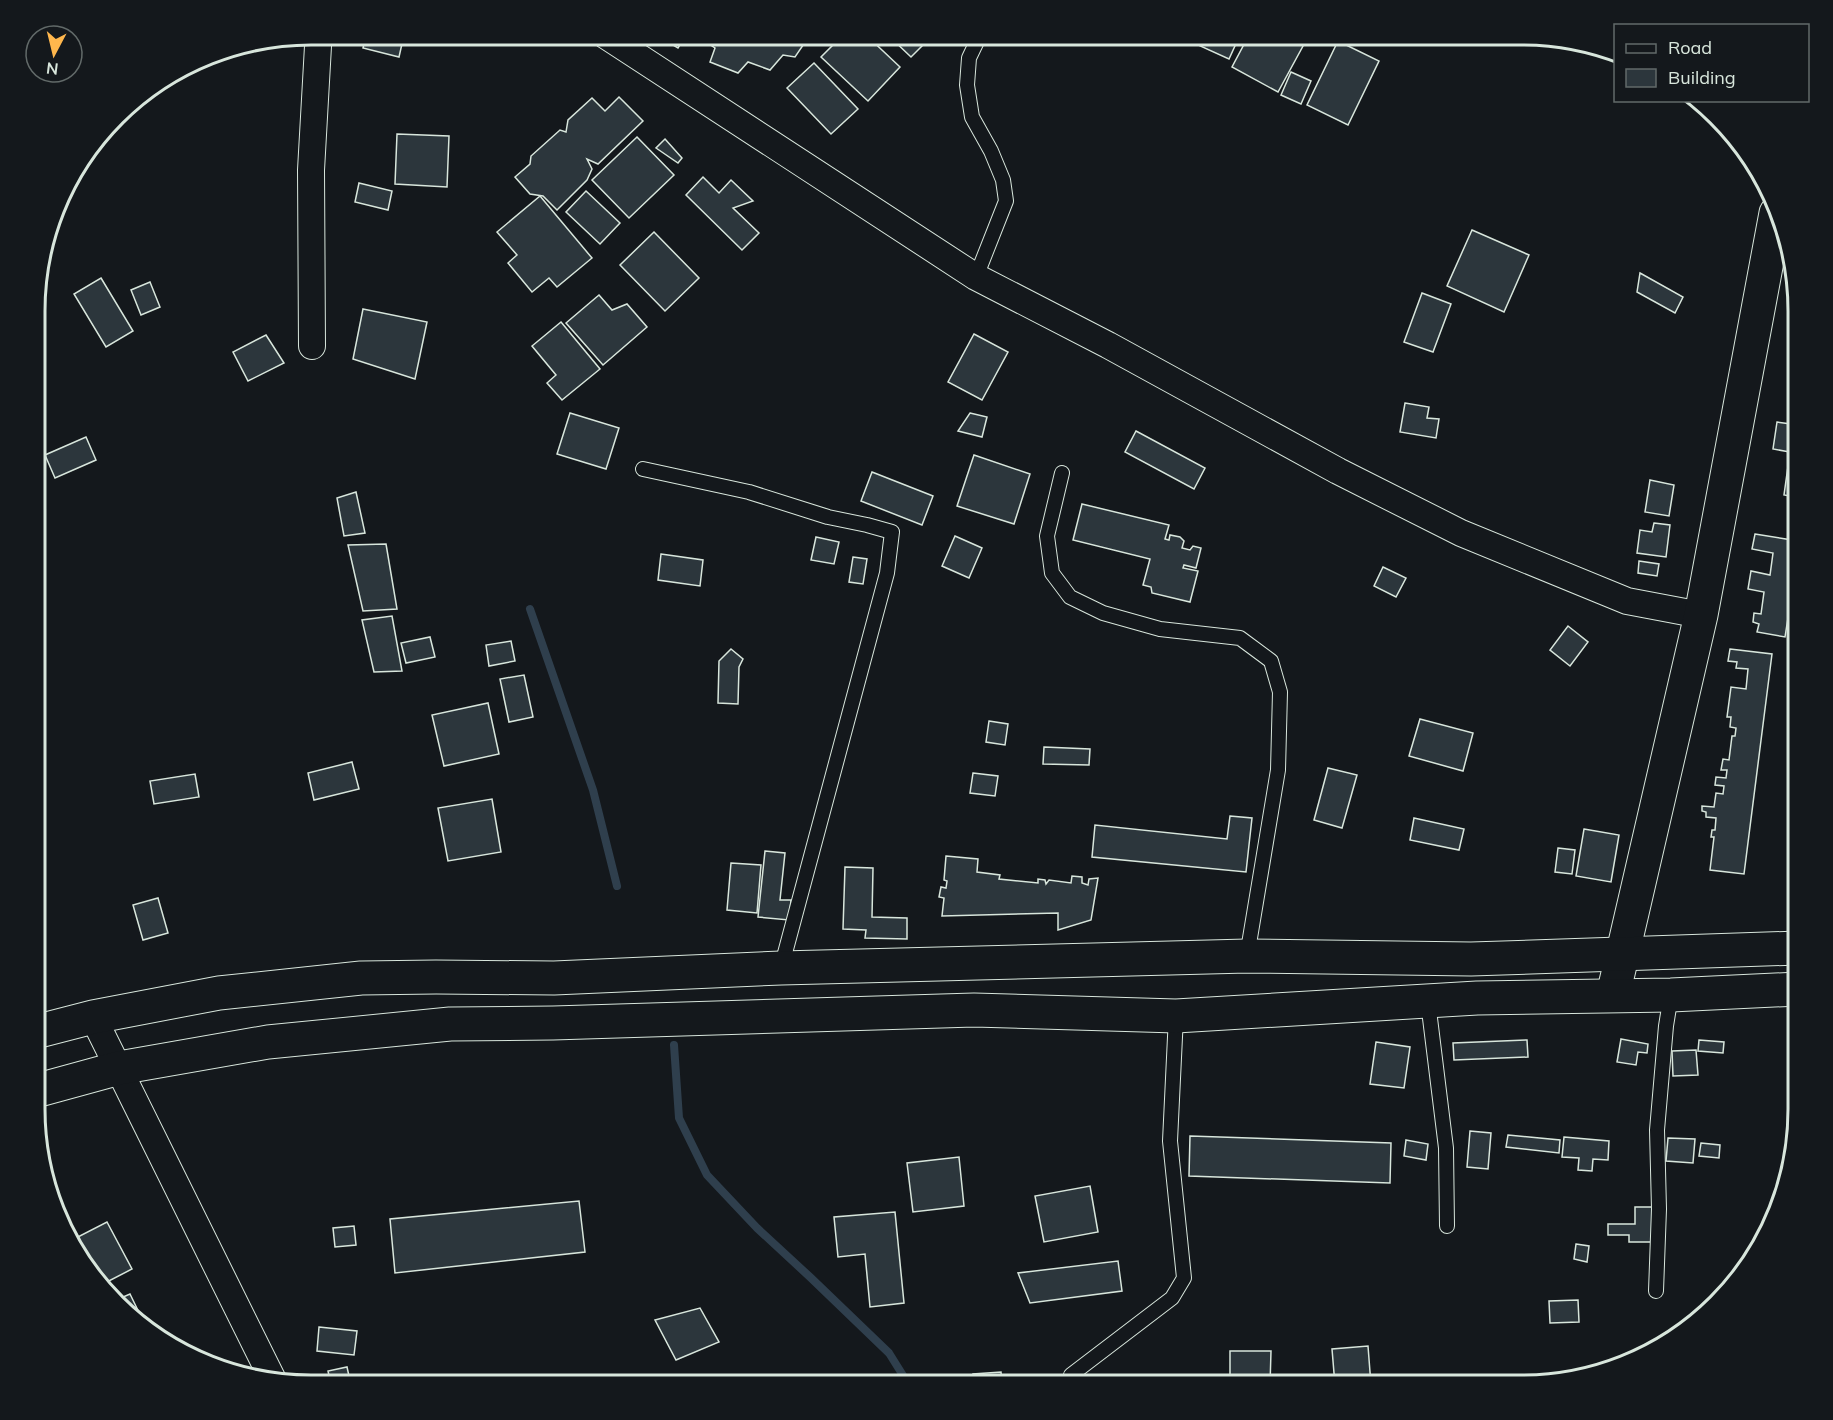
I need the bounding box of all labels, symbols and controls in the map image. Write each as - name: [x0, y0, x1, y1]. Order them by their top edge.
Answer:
- north arrow: [24, 24, 84, 84]
- legend: [1614, 24, 1809, 102]
- text: Road: [1668, 36, 1712, 59]
- text: N: [45, 58, 59, 80]
- text: Building: [1668, 66, 1736, 89]

